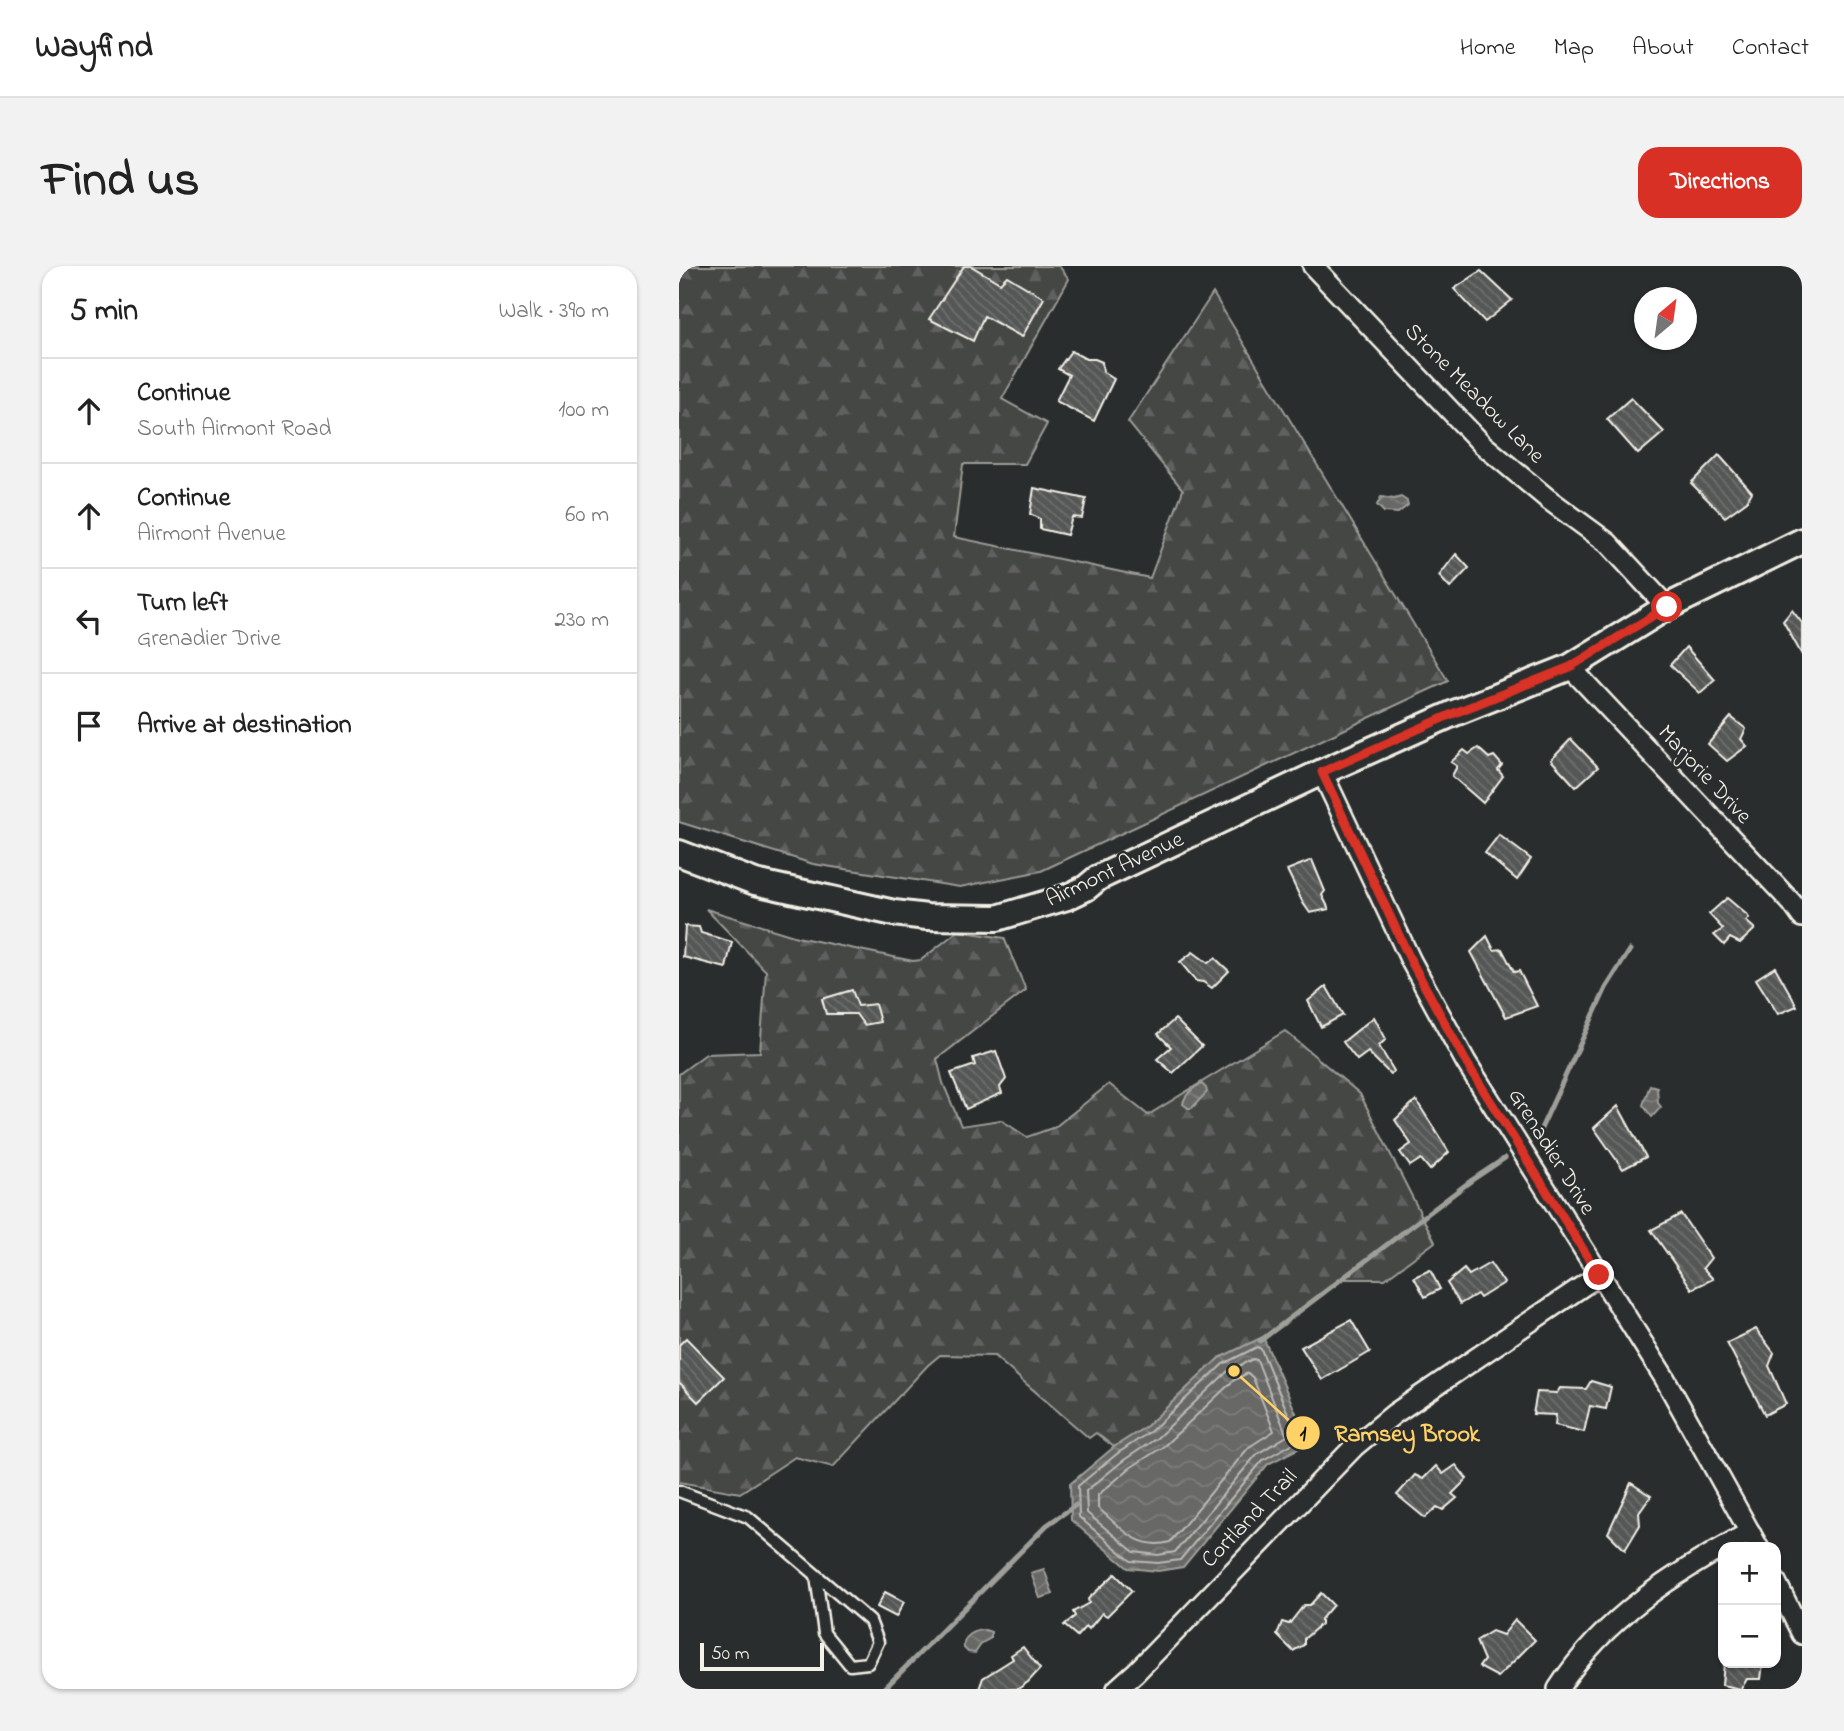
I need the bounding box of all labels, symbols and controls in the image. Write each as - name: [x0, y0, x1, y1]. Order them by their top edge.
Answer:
- text: Wayfind: [35, 24, 153, 72]
- text: Home: [1460, 31, 1516, 66]
- text: Map: [1554, 31, 1594, 66]
- text: About: [1632, 31, 1694, 66]
- text: Contact: [1732, 31, 1809, 66]
- text: Find us: [42, 146, 199, 218]
- button: Directions: [1638, 147, 1802, 218]
- north arrow: [1634, 287, 1697, 350]
- text: 5 min: [70, 290, 138, 334]
- text: Walk · 390 m: [498, 295, 609, 328]
- street label: Stone Meadow Lane: [1396, 316, 1552, 472]
- text: Continue: [137, 375, 230, 413]
- icon: ahead: [70, 392, 108, 430]
- text: 100 m: [558, 394, 609, 427]
- text: South Airmont Road: [137, 413, 331, 446]
- text: Continue: [137, 480, 230, 518]
- icon: ahead: [70, 497, 108, 535]
- text: 60 m: [565, 499, 609, 532]
- text: Airmont Avenue: [137, 518, 286, 551]
- text: Turn left: [137, 585, 228, 623]
- route start: [1651, 591, 1682, 622]
- icon: left: [70, 602, 108, 640]
- text: 230 m: [555, 604, 609, 637]
- text: Grenadier Drive: [137, 623, 281, 656]
- icon: arrive: [70, 707, 108, 745]
- text: Arrive at destination: [137, 707, 352, 745]
- street label: Marjorie Drive: [1649, 718, 1759, 833]
- street label: Airmont Avenue: [1041, 823, 1190, 916]
- street label: Grenadier Drive: [1499, 1082, 1603, 1222]
- route end: [1583, 1259, 1614, 1290]
- callout: Ramsey Brook: [1285, 1411, 1494, 1456]
- text: Ramsey Brook: [1334, 1418, 1480, 1454]
- text: 1: [1300, 1420, 1307, 1450]
- street label: Cortland Trail: [1194, 1462, 1306, 1576]
- map controls: [1718, 1542, 1781, 1668]
- button: +: [1718, 1542, 1781, 1605]
- button: −: [1718, 1605, 1781, 1668]
- scale bar: [700, 1640, 824, 1672]
- text: 50 m: [711, 1641, 750, 1668]

